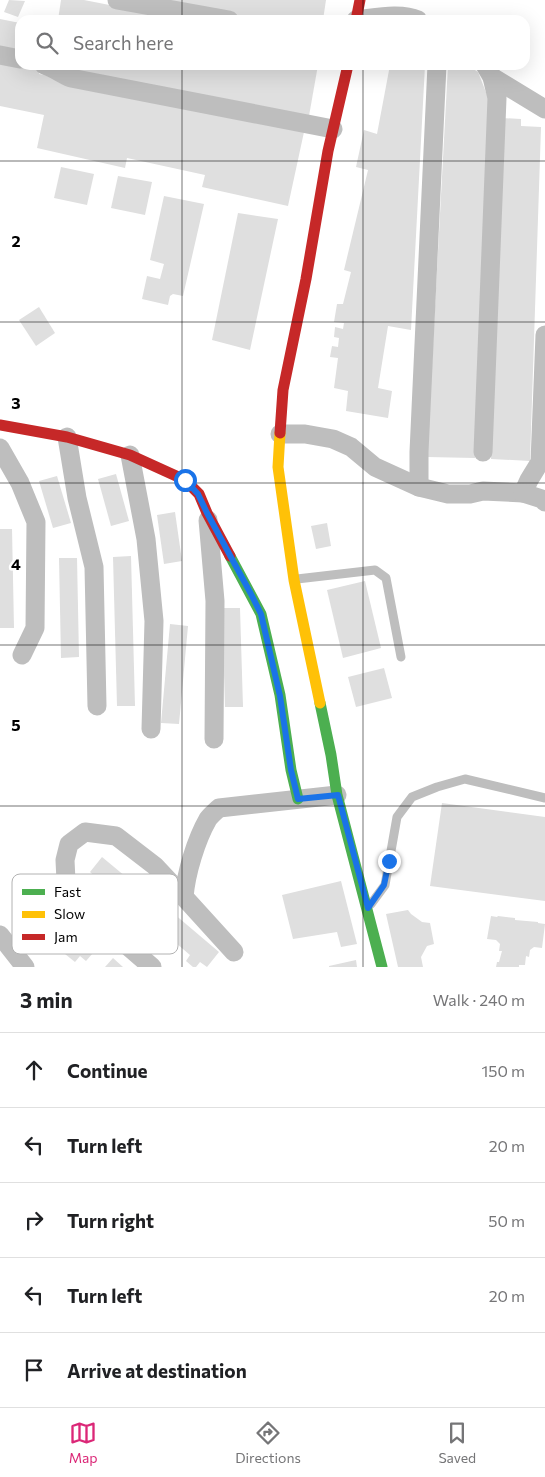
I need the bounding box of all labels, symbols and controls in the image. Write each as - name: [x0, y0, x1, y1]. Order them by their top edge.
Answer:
- search box: [15, 15, 530, 70]
- icon: search: [33, 29, 61, 57]
- text: Search here: [73, 31, 173, 54]
- text: 2: [11, 231, 21, 250]
- text: 3: [11, 393, 21, 412]
- route start: [174, 469, 197, 492]
- text: 4: [11, 554, 21, 573]
- text: 5: [11, 715, 21, 734]
- route end: [378, 850, 401, 873]
- legend: [12, 874, 178, 954]
- text: Fast: [54, 883, 81, 900]
- text: Slow: [54, 905, 85, 922]
- text: Jam: [54, 928, 78, 945]
- text: 3 min: [20, 987, 73, 1012]
- text: Walk · 240 m: [433, 990, 525, 1009]
- icon: ahead: [20, 1056, 48, 1084]
- text: Continue: [67, 1059, 147, 1082]
- text: 150 m: [482, 1061, 525, 1080]
- icon: left: [20, 1131, 48, 1159]
- text: Turn left: [67, 1134, 142, 1157]
- text: 20 m: [489, 1136, 525, 1155]
- icon: right: [20, 1206, 48, 1234]
- text: Turn right: [67, 1209, 154, 1232]
- text: 50 m: [488, 1211, 525, 1230]
- icon: left: [20, 1281, 48, 1309]
- text: Turn left: [67, 1284, 142, 1307]
- text: 20 m: [489, 1286, 525, 1305]
- icon: arrive: [20, 1356, 48, 1384]
- text: Arrive at destination: [67, 1359, 247, 1382]
- tab: Map: [69, 1419, 98, 1466]
- tab: Directions: [235, 1419, 301, 1466]
- tab: Saved: [438, 1419, 476, 1466]

